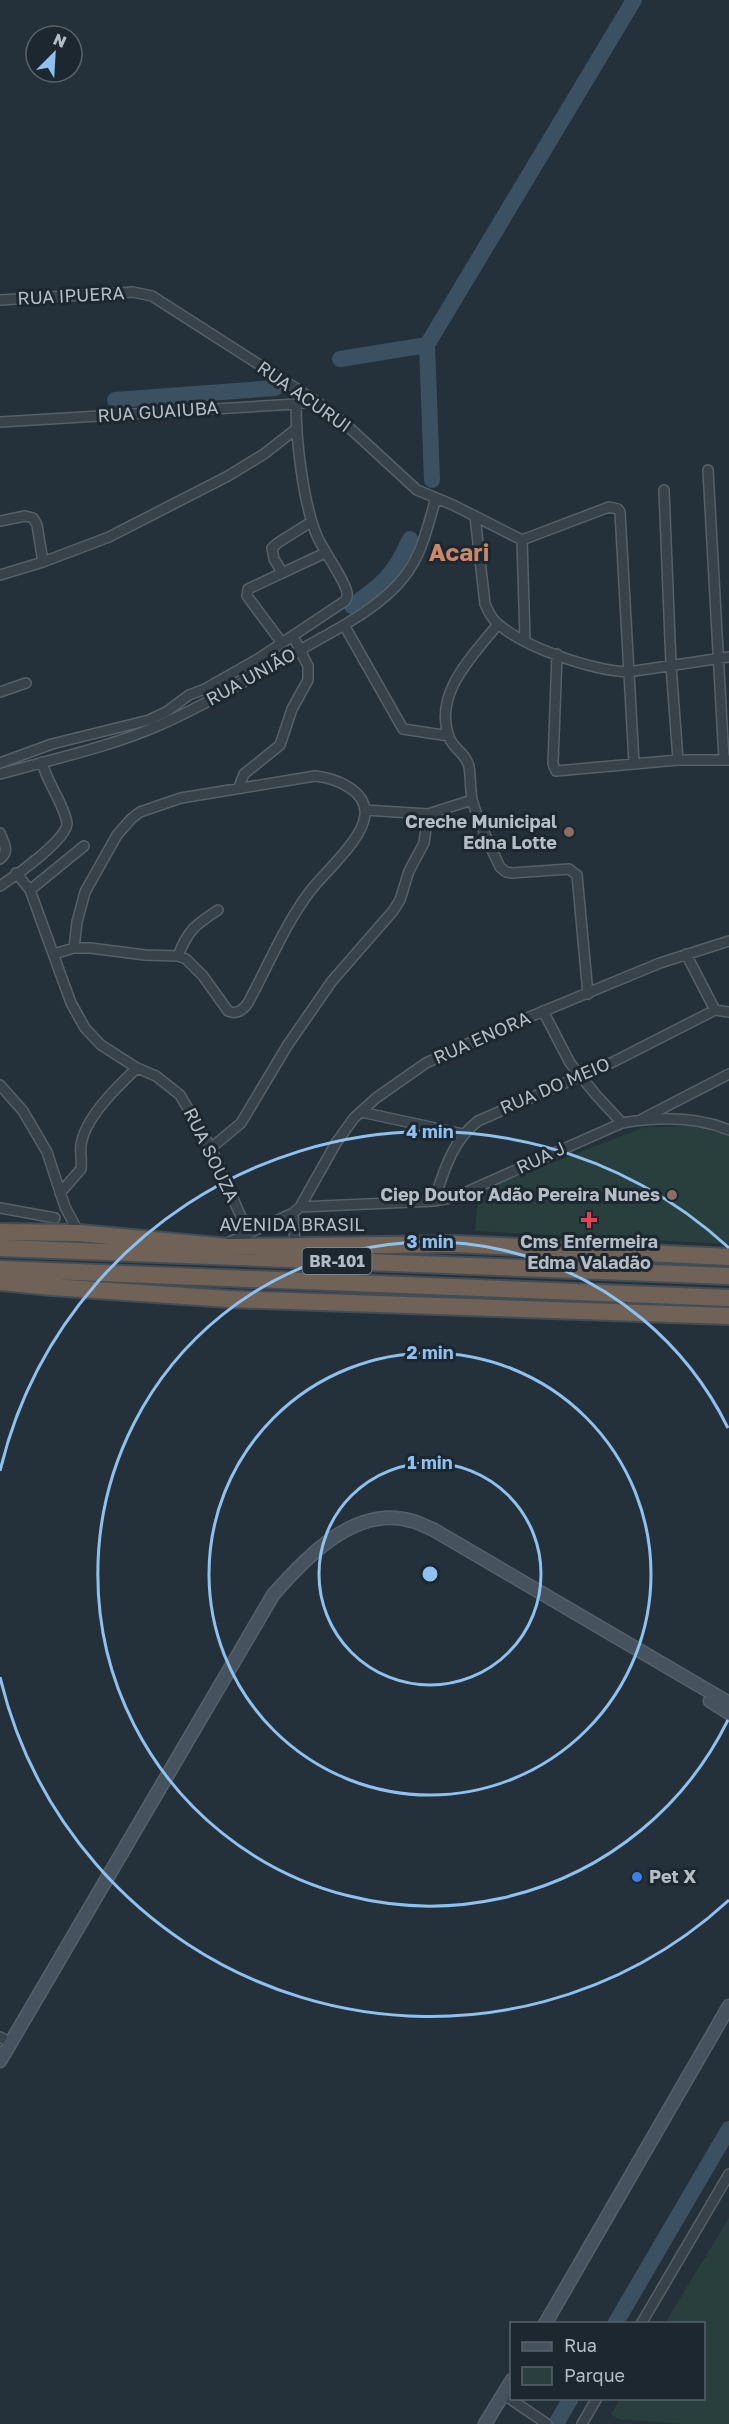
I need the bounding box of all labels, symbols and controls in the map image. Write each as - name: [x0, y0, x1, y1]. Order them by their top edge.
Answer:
- north arrow: [24, 24, 84, 84]
- text: N: [50, 29, 70, 52]
- street label: RUA IPUERA: [17, 281, 125, 309]
- street label: RUA ACURUI: [254, 356, 356, 436]
- street label: RUA GUAIUBA: [97, 396, 219, 426]
- district label: Acari: [429, 537, 489, 566]
- street label: RUA UNIÃO: [202, 643, 299, 710]
- place label: Creche Municipal Edna Lotte: [405, 810, 557, 853]
- marker: Creche Municipal Edna Lotte: [562, 825, 576, 839]
- street label: RUA ENORA: [430, 1006, 533, 1068]
- street label: RUA DO MEIO: [496, 1052, 613, 1118]
- street label: RUA SOUZA: [180, 1104, 244, 1205]
- text: 4 min: [406, 1120, 454, 1142]
- street label: RUA J: [513, 1136, 568, 1178]
- place label: Ciep Doutor Adão Pereira Nunes: [380, 1183, 660, 1205]
- marker: Ciep Doutor Adão Pereira Nunes: [665, 1188, 679, 1202]
- marker: Cms Enfermeira Edma Valadão: [580, 1211, 598, 1229]
- street label: AVENIDA BRASIL: [219, 1213, 365, 1235]
- text: 3 min: [406, 1230, 454, 1252]
- place label: Cms Enfermeira Edma Valadão: [520, 1230, 658, 1273]
- road number: BR-101: [302, 1248, 372, 1274]
- text: 2 min: [406, 1341, 454, 1363]
- text: 1 min: [407, 1451, 453, 1473]
- centre of rings: [420, 1564, 440, 1584]
- place label: Pet X: [649, 1865, 696, 1887]
- marker: Pet X: [630, 1870, 644, 1884]
- legend: [510, 2322, 705, 2400]
- text: Rua: [564, 2334, 597, 2356]
- text: Parque: [564, 2364, 625, 2386]

